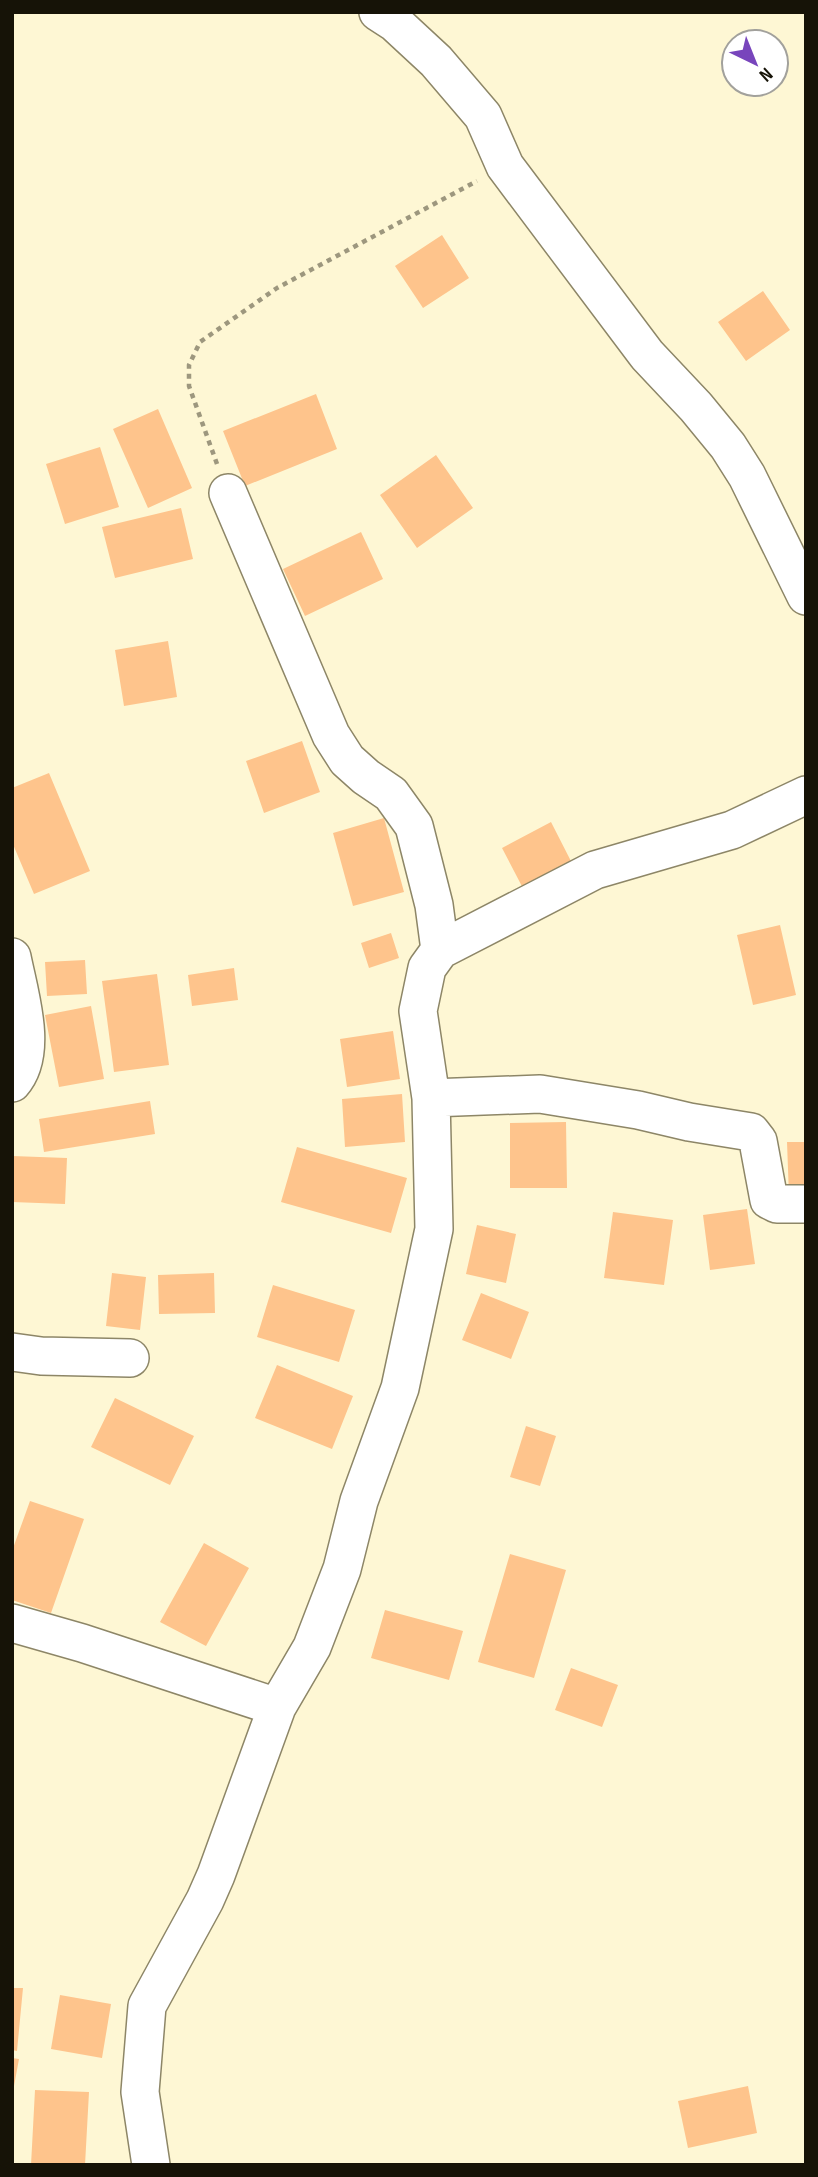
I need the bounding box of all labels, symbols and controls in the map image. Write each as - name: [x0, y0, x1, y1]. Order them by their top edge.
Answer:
- north arrow: [720, 28, 790, 98]
- text: N: [754, 62, 777, 86]

